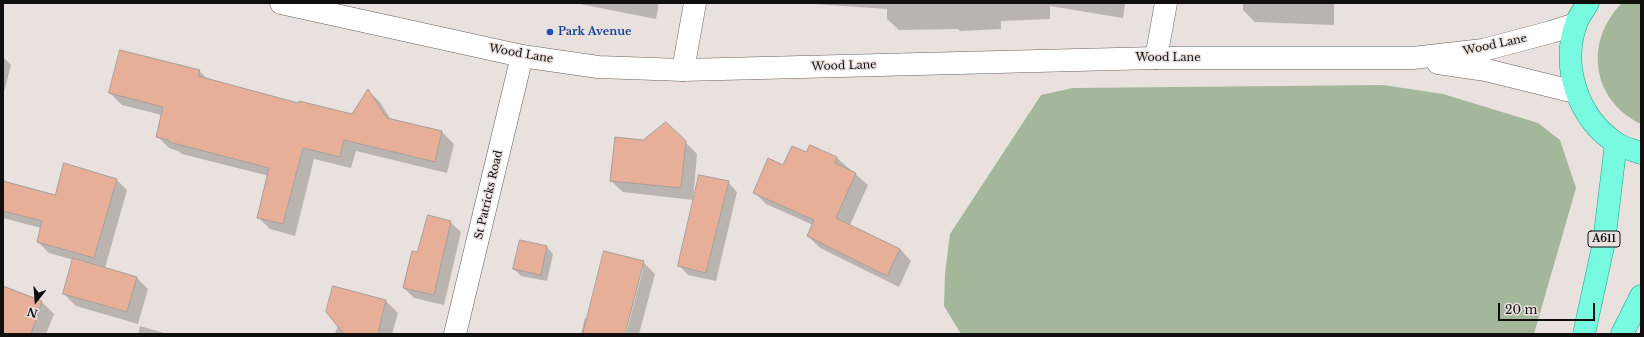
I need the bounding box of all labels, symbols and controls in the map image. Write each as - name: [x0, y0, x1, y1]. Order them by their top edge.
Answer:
- place label: Park Avenue: [558, 25, 631, 39]
- marker: Park Avenue: [545, 27, 555, 37]
- street label: Wood Lane: [1462, 32, 1528, 58]
- street label: Wood Lane: [488, 42, 554, 66]
- street label: Wood Lane: [1135, 51, 1201, 65]
- street label: Wood Lane: [811, 58, 877, 74]
- street label: St Patricks Road: [472, 149, 506, 241]
- road number: A611: [1588, 231, 1620, 247]
- north arrow: [16, 281, 56, 321]
- scale bar: [1500, 295, 1597, 321]
- text: 20 m: [1505, 302, 1537, 317]
- text: N: [25, 304, 39, 321]

